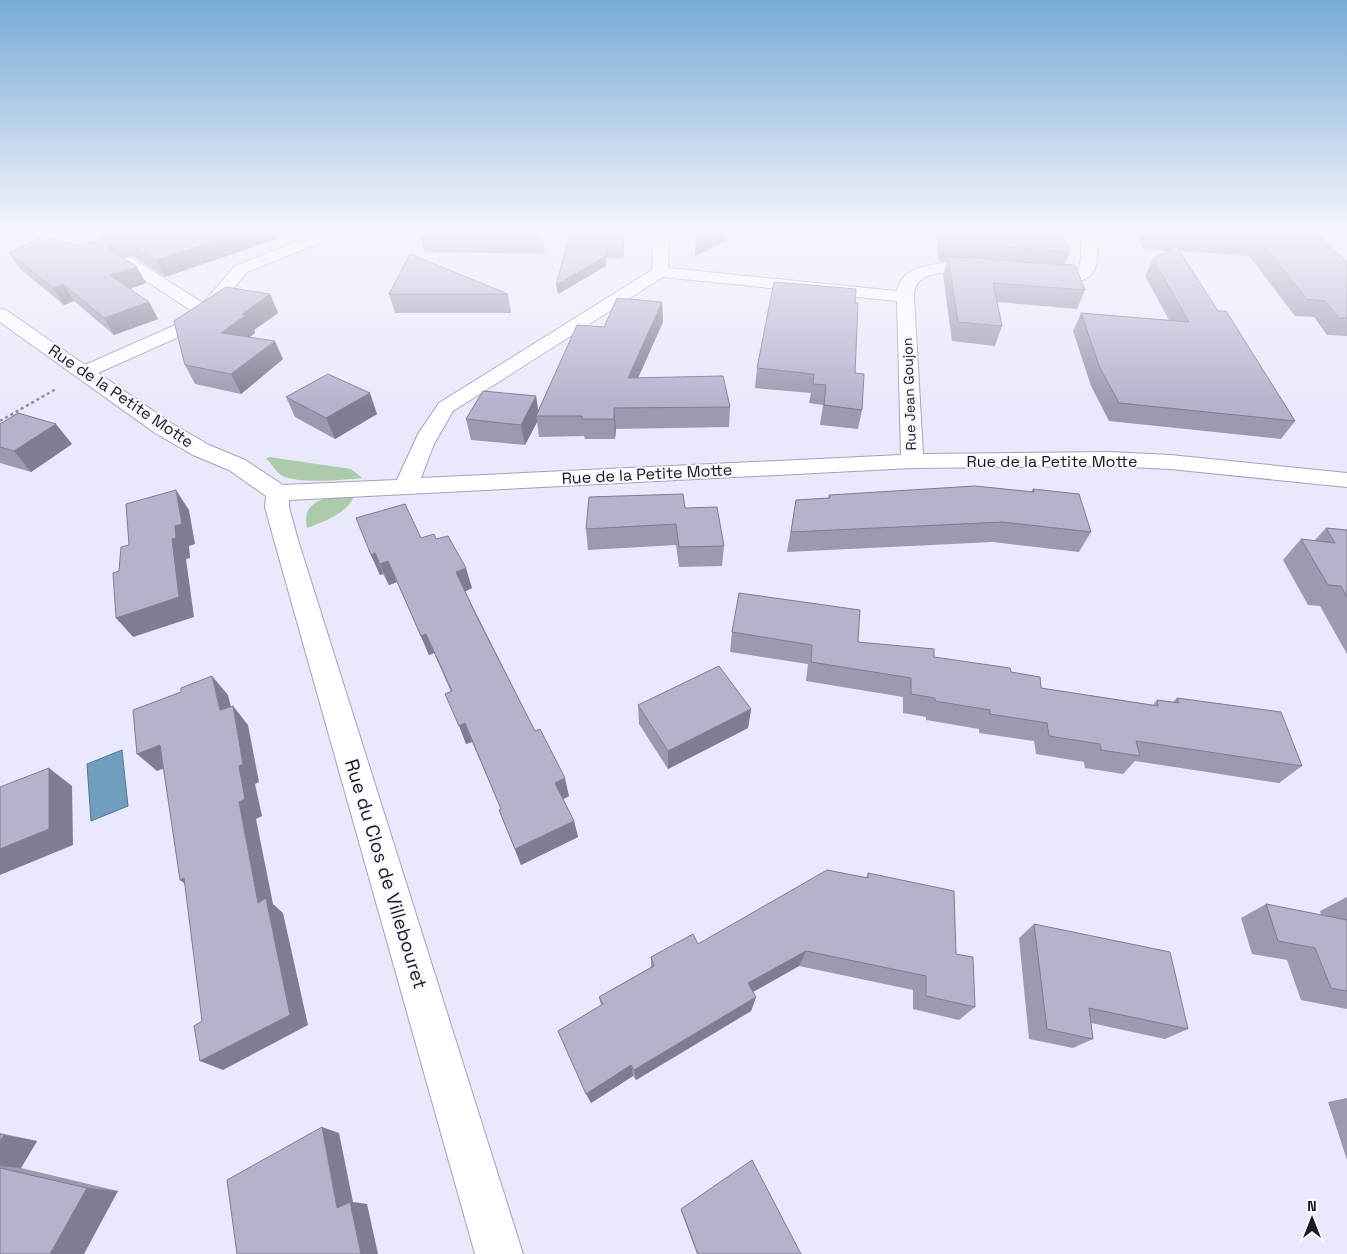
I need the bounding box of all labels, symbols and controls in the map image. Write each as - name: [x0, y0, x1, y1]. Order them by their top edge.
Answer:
- street label: Rue Jean Goujon: [898, 337, 920, 451]
- street label: Rue de la Petite Motte: [44, 340, 198, 452]
- street label: Rue de la Petite Motte: [967, 451, 1137, 472]
- street label: Rue de la Petite Motte: [561, 459, 733, 489]
- street label: Rue du Clos de Villebouret: [339, 756, 433, 992]
- north arrow: [1287, 1194, 1337, 1244]
- text: N: [1307, 1197, 1317, 1215]

